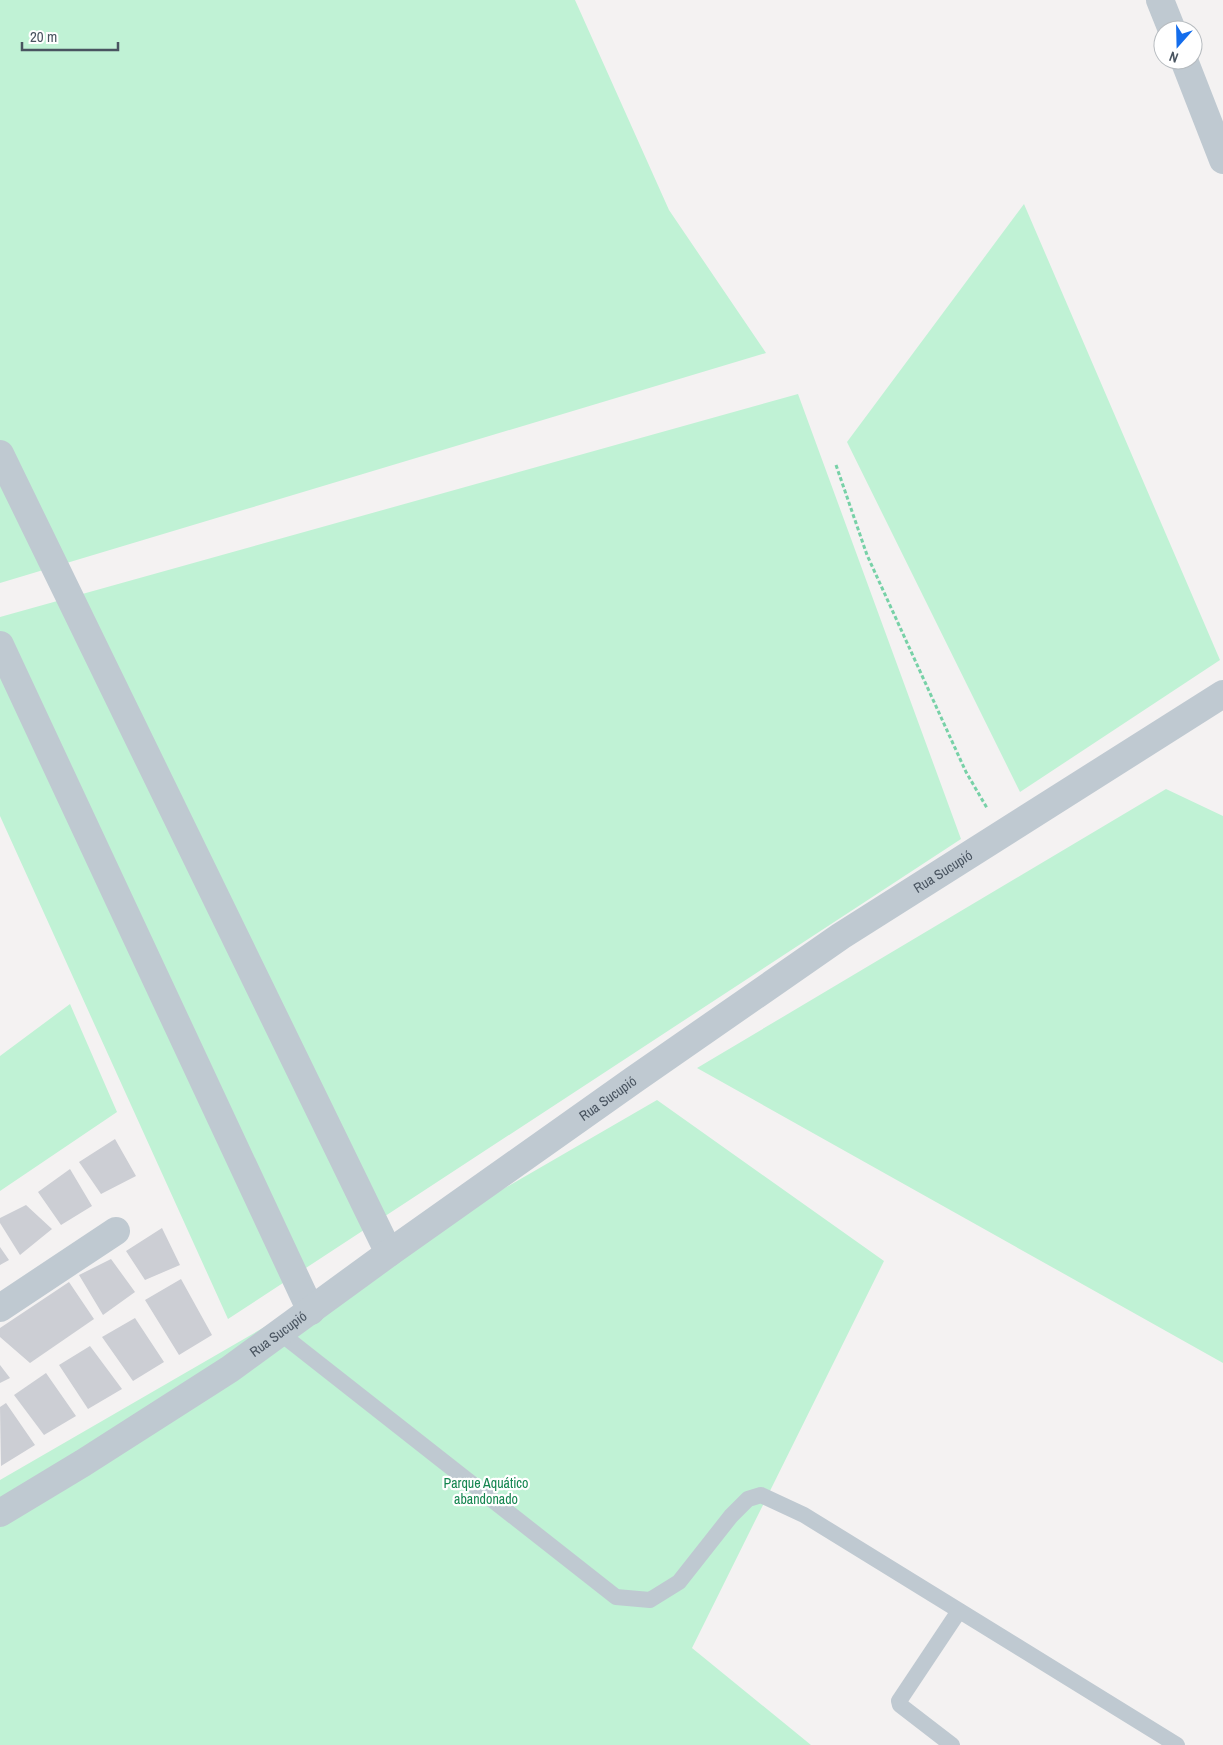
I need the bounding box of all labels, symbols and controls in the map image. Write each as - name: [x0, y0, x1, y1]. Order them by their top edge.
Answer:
- scale bar: [22, 20, 119, 52]
- north arrow: [1153, 20, 1203, 70]
- text: 20 m: [30, 26, 57, 47]
- text: N: [1167, 47, 1181, 67]
- street label: Rua Sucupió: [910, 846, 976, 897]
- street label: Rua Sucupió: [575, 1072, 640, 1125]
- street label: Rua Sucupió: [246, 1307, 310, 1361]
- park label: Parque Aquático abandonado: [444, 1474, 528, 1508]

